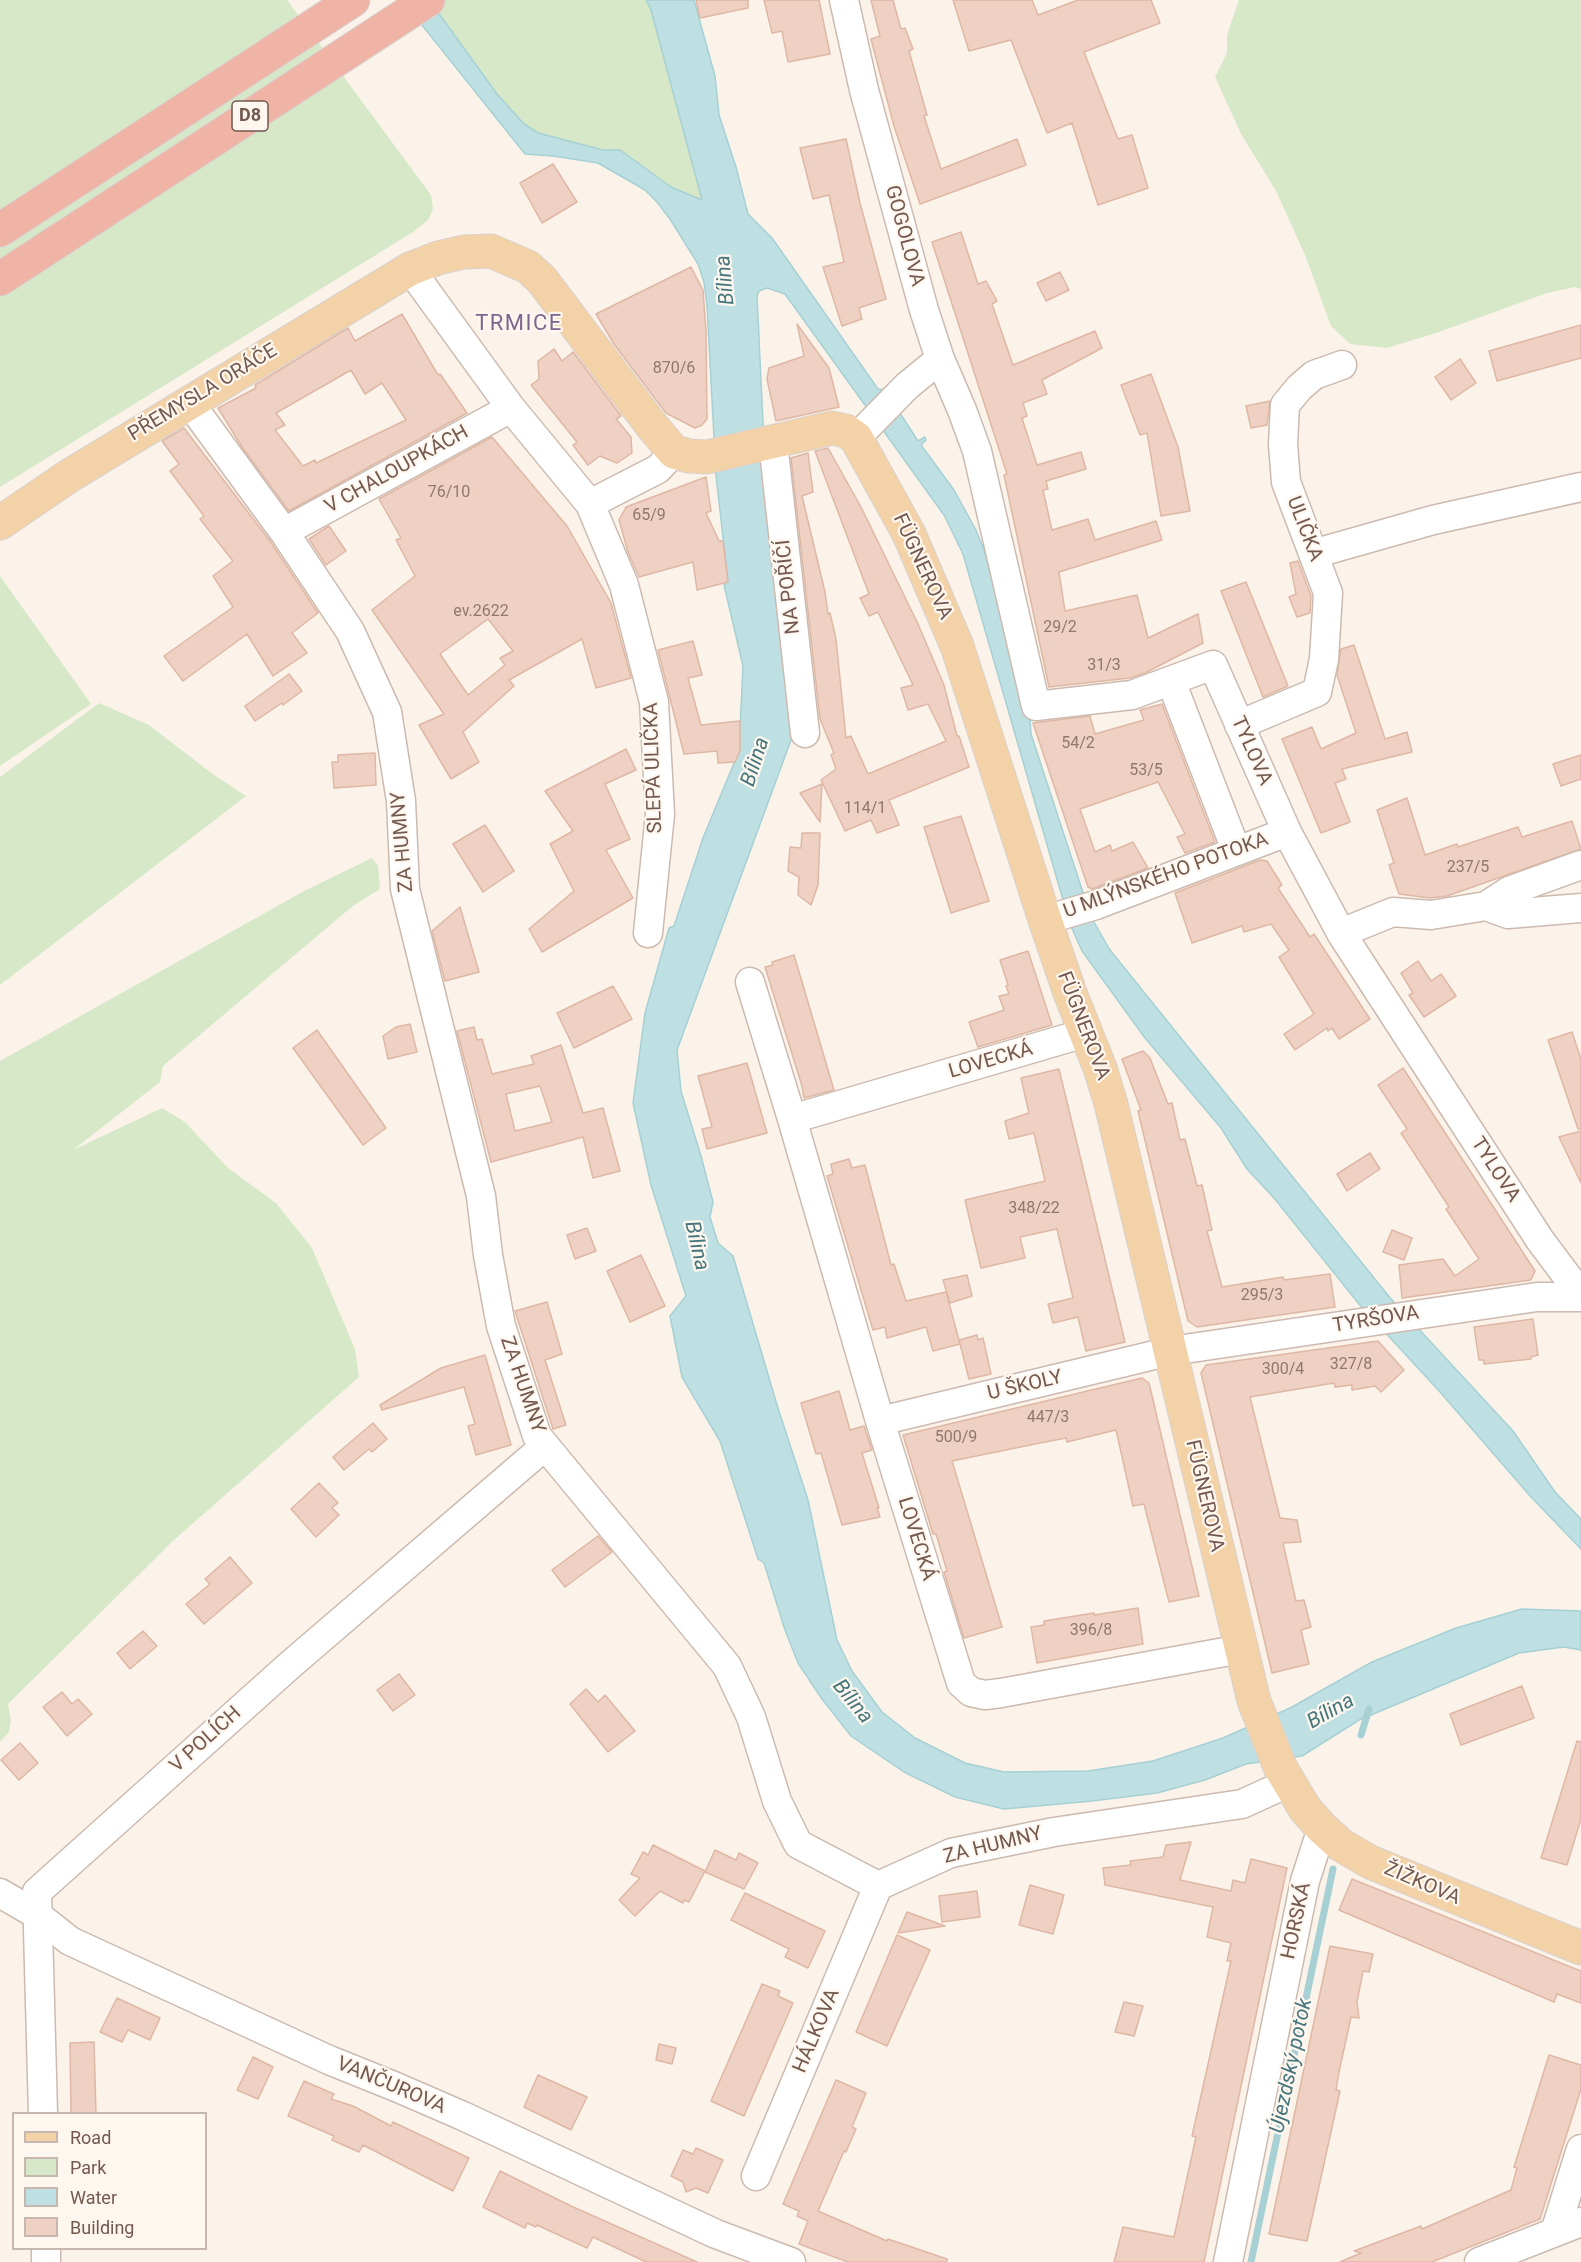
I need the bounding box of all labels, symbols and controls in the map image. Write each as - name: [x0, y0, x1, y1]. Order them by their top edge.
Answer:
- road number: D8: [232, 101, 268, 131]
- street label: GOGOLOVA: [879, 183, 929, 289]
- water label: Bílina: [711, 254, 741, 306]
- district label: TRMICE: [475, 311, 563, 337]
- street label: PŘEMYSLA ORÁČE: [124, 339, 282, 447]
- house number: 870/6: [653, 359, 695, 379]
- street label: V CHALOUPKÁCH: [321, 421, 473, 519]
- house number: 76/10: [428, 483, 470, 503]
- street label: ULIČKA: [1281, 493, 1327, 565]
- house number: 65/9: [632, 506, 666, 526]
- street label: FÜGNEROVA: [887, 510, 957, 624]
- street label: NA POŘÍČÍ: [772, 538, 806, 636]
- house number: ev.2622: [453, 602, 509, 622]
- house number: 29/2: [1043, 618, 1077, 638]
- house number: 31/3: [1087, 656, 1121, 676]
- street label: SLEPÁ ULIČKA: [640, 702, 668, 834]
- street label: TYLOVA: [1225, 713, 1277, 789]
- water label: Bílina: [736, 734, 776, 790]
- house number: 54/2: [1061, 734, 1095, 754]
- house number: 53/5: [1129, 761, 1163, 781]
- street label: ZA HUMNY: [387, 791, 419, 893]
- house number: 114/1: [844, 799, 886, 819]
- street label: U MLÝNSKÉHO POTOKA: [1060, 828, 1272, 924]
- house number: 237/5: [1447, 858, 1489, 878]
- street label: FÜGNEROVA: [1051, 968, 1115, 1084]
- street label: LOVECKÁ: [946, 1038, 1036, 1084]
- street label: TYLOVA: [1465, 1133, 1525, 1207]
- house number: 348/22: [1008, 1199, 1060, 1219]
- water label: Bílina: [678, 1219, 714, 1273]
- house number: 295/3: [1241, 1286, 1283, 1306]
- street label: TYRŠOVA: [1331, 1301, 1421, 1339]
- street label: ZA HUMNY: [494, 1333, 550, 1437]
- house number: 327/8: [1330, 1355, 1372, 1375]
- house number: 300/4: [1262, 1360, 1304, 1380]
- street label: U ŠKOLY: [985, 1366, 1065, 1406]
- house number: 447/3: [1027, 1408, 1069, 1428]
- house number: 500/9: [935, 1428, 977, 1448]
- street label: FÜGNEROVA: [1179, 1438, 1229, 1554]
- street label: LOVECKÁ: [892, 1494, 940, 1584]
- house number: 396/8: [1070, 1621, 1112, 1641]
- water label: Bílina: [826, 1675, 878, 1729]
- water label: Bílina: [1303, 1689, 1359, 1735]
- street label: V POLÍCH: [165, 1702, 247, 1778]
- street label: ZA HUMNY: [941, 1822, 1045, 1870]
- street label: ŽIŽKOVA: [1380, 1857, 1464, 1911]
- street label: HORSKÁ: [1277, 1880, 1317, 1962]
- street label: HÁLKOVA: [789, 1985, 845, 2077]
- water label: Újezdský potok: [1265, 1996, 1319, 2136]
- street label: VANČUROVA: [333, 2052, 449, 2120]
- legend: [12, 2112, 207, 2250]
- text: Road: [70, 2127, 111, 2148]
- text: Park: [70, 2157, 106, 2178]
- text: Water: [70, 2187, 117, 2208]
- text: Building: [70, 2217, 134, 2238]

